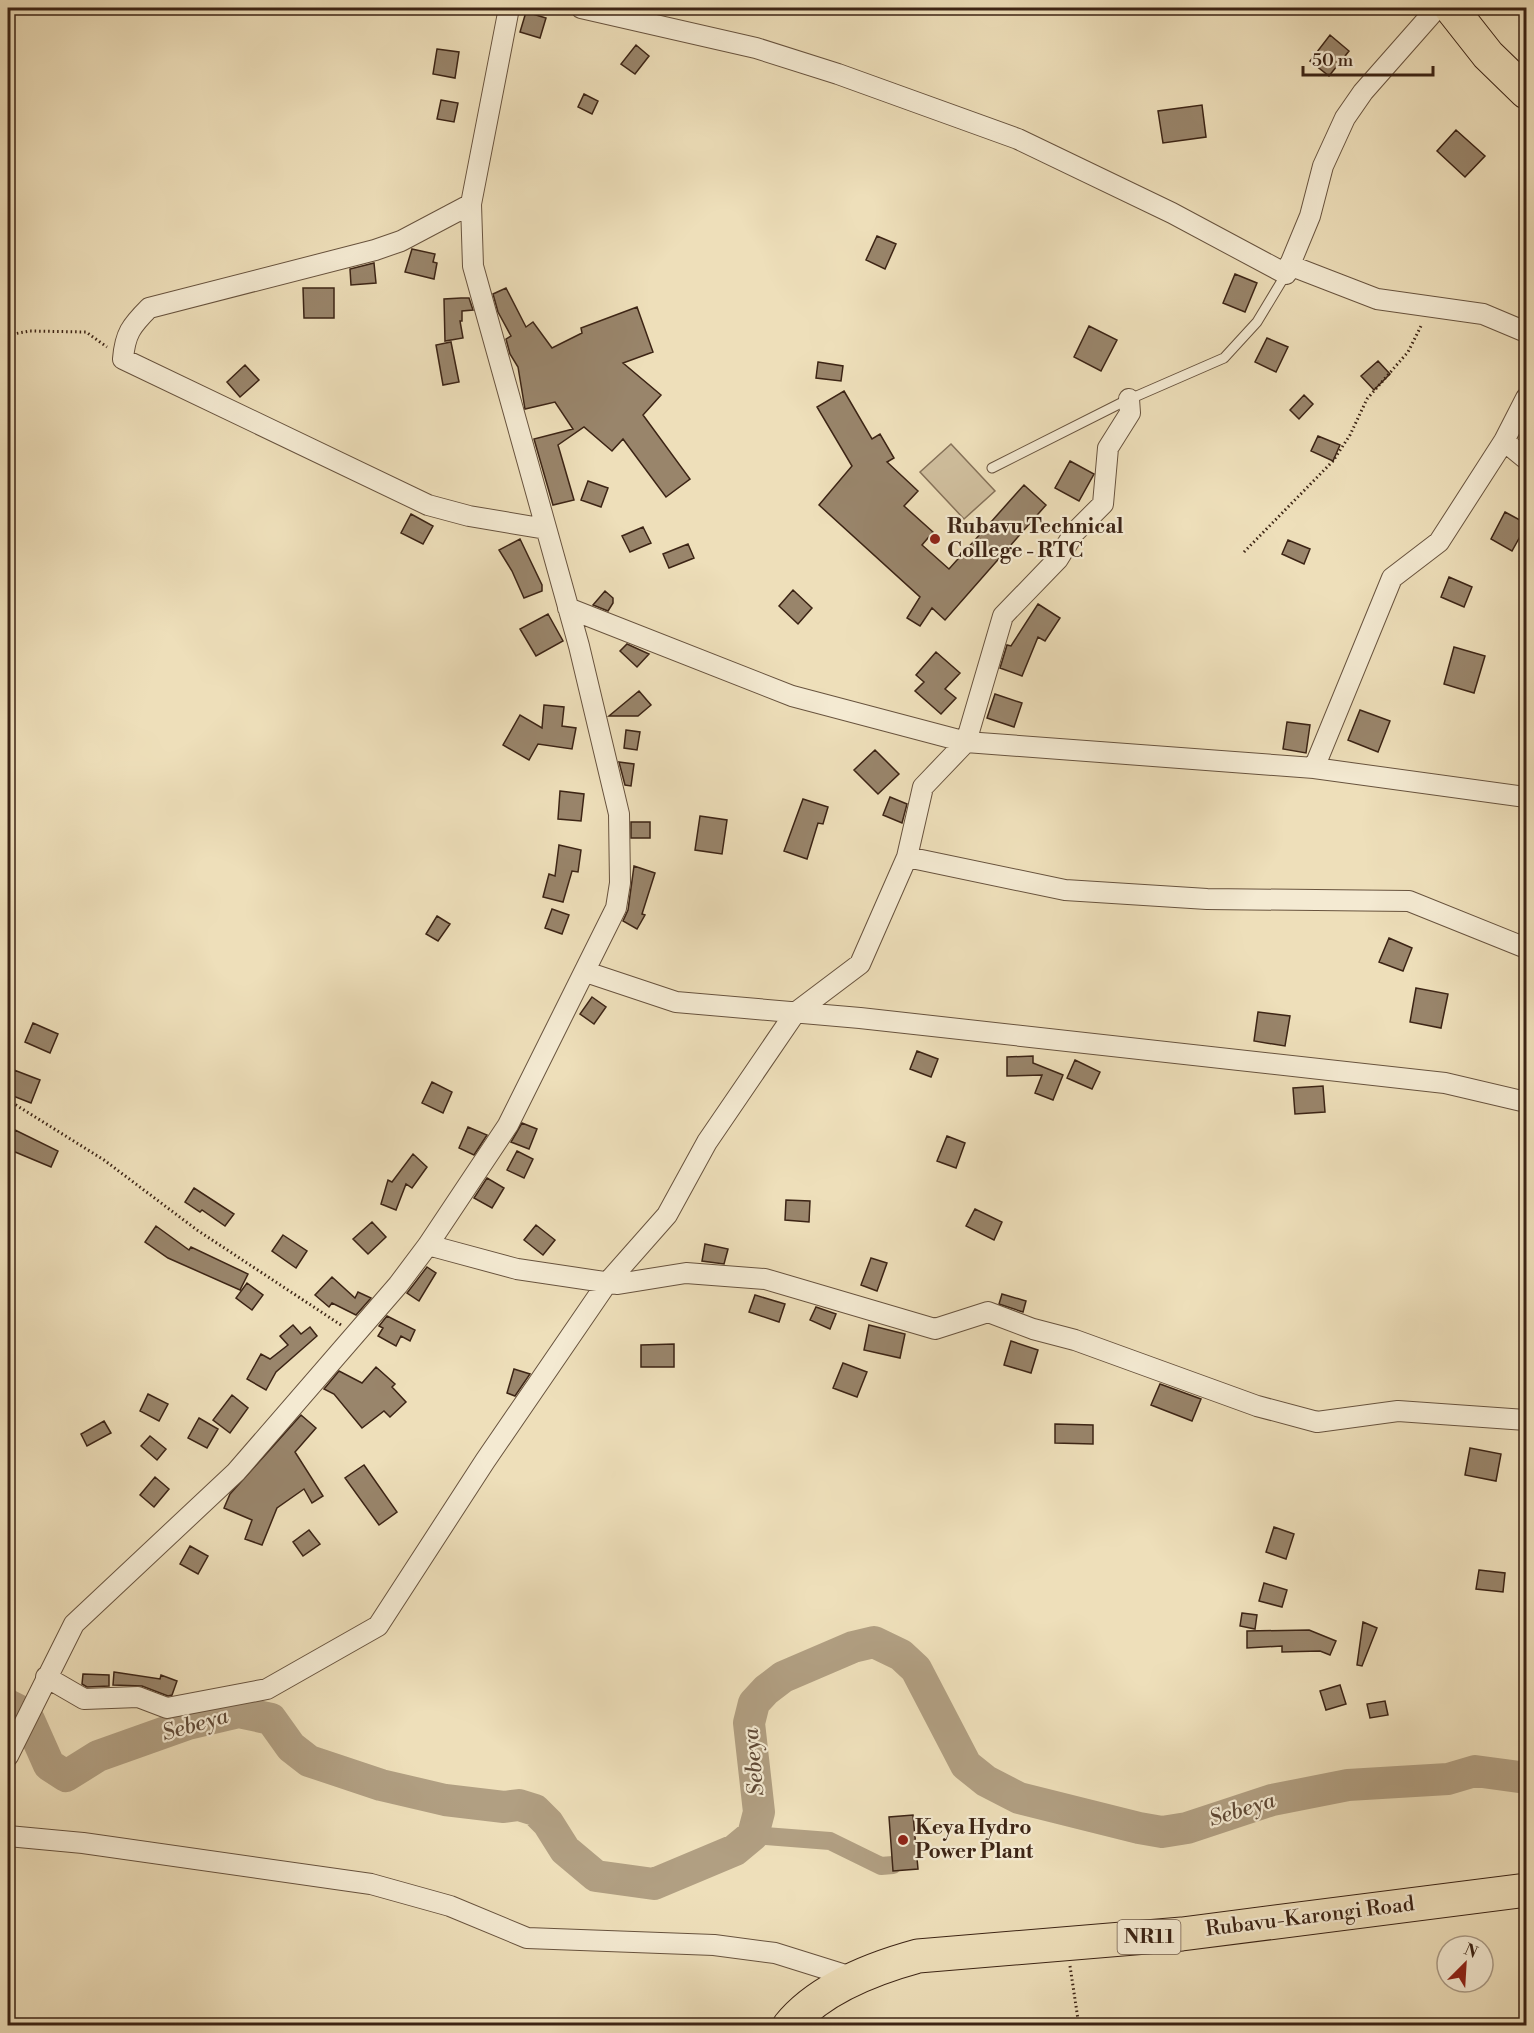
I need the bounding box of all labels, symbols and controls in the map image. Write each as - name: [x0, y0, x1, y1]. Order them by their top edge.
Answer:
- scale bar: [1303, 39, 1434, 77]
- text: 50 m: [1312, 49, 1354, 72]
- place label: Rubavu Technical College - RTC: [947, 514, 1124, 564]
- marker: Rubavu Technical College - RTC: [928, 532, 942, 546]
- water label: Sebeya: [159, 1702, 232, 1747]
- water label: Sebeya: [738, 1726, 770, 1797]
- water label: Sebeya: [1206, 1787, 1279, 1833]
- place label: Keya Hydro Power Plant: [915, 1815, 1034, 1865]
- marker: Keya Hydro Power Plant: [896, 1833, 910, 1847]
- street label: Rubavu-Karongi Road: [1204, 1891, 1416, 1943]
- road number: NR11: [1118, 1920, 1180, 1954]
- north arrow: [1435, 1934, 1495, 1994]
- text: N: [1461, 1940, 1481, 1963]

